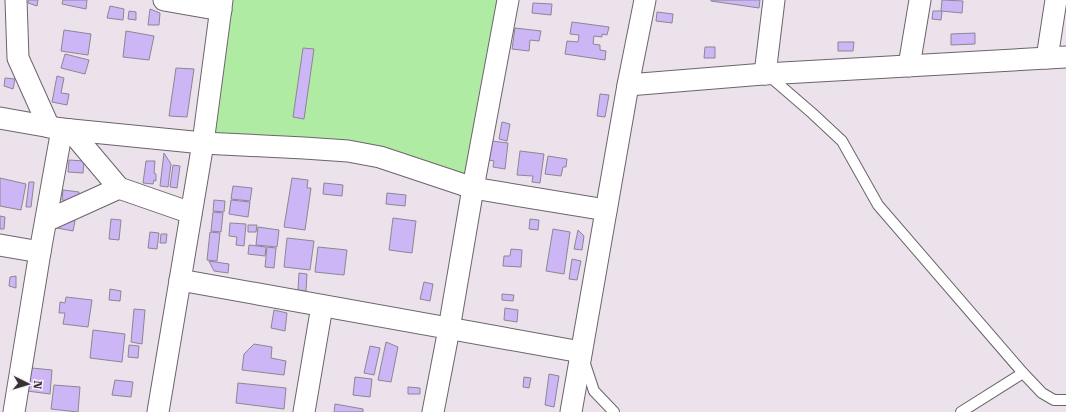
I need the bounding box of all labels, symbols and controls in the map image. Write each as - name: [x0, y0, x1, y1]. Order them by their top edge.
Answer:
- north arrow: [8, 364, 48, 404]
- text: N: [31, 380, 44, 390]

